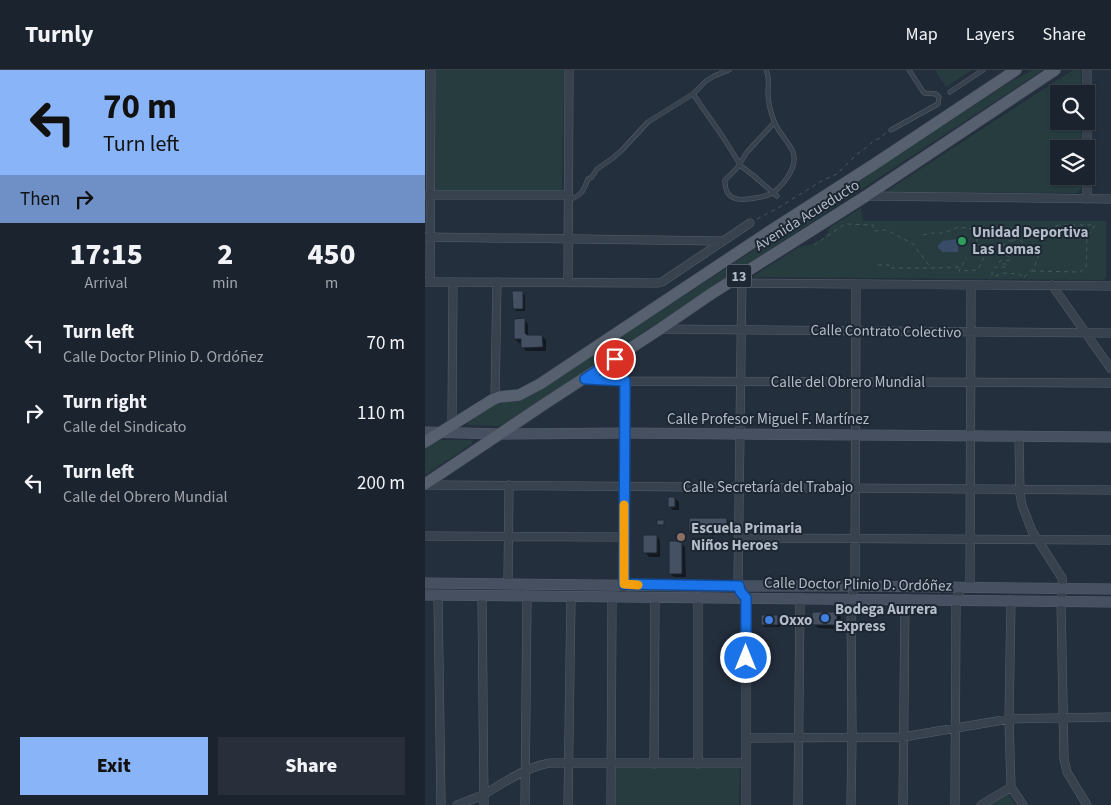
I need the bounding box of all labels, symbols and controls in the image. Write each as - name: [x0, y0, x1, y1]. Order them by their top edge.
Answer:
- text: Turnly: [25, 17, 94, 52]
- text: Map: [906, 22, 938, 47]
- text: Layers: [966, 22, 1015, 47]
- text: Share: [1043, 22, 1086, 47]
- text: 70 m: [103, 82, 177, 132]
- map controls: [1050, 85, 1095, 185]
- button: search: [1050, 85, 1095, 130]
- icon: left: [20, 90, 85, 155]
- text: Turn left: [103, 128, 179, 160]
- button: layers: [1050, 140, 1095, 185]
- street label: Avenida Acueducto: [751, 175, 864, 256]
- icon: right: [70, 185, 98, 213]
- text: Then: [20, 186, 60, 213]
- place label: Unidad Deportiva Las Lomas: [972, 222, 1088, 260]
- text: 17:15: [69, 233, 143, 276]
- text: 2: [217, 233, 233, 276]
- text: 450: [308, 233, 356, 276]
- marker: Unidad Deportiva Las Lomas: [956, 235, 968, 247]
- road number: 13: [727, 265, 751, 288]
- text: Arrival: [85, 272, 128, 294]
- text: min: [212, 272, 238, 294]
- text: m: [325, 272, 338, 294]
- text: Turn left: [63, 319, 134, 346]
- street label: Calle Contrato Colectivo: [810, 320, 962, 343]
- icon: left: [20, 329, 48, 357]
- text: 70 m: [367, 330, 405, 357]
- pin: [594, 338, 636, 380]
- icon: arrive: [601, 345, 629, 373]
- text: Calle Doctor Plinio D. Ordóñez: [63, 346, 263, 368]
- street label: Calle del Obrero Mundial: [771, 372, 925, 393]
- text: Turn right: [63, 389, 147, 416]
- icon: right: [20, 399, 48, 427]
- text: 110 m: [357, 400, 405, 427]
- street label: Calle Profesor Miguel F. Martínez: [667, 409, 869, 430]
- text: Calle del Sindicato: [63, 416, 186, 438]
- text: Turn left: [63, 459, 134, 486]
- icon: left: [20, 469, 48, 497]
- text: 200 m: [357, 470, 405, 497]
- street label: Calle Secretaría del Trabajo: [683, 477, 853, 498]
- text: Calle del Obrero Mundial: [63, 486, 228, 508]
- place label: Escuela Primaria Niños Heroes: [691, 518, 802, 556]
- marker: Escuela Primaria Niños Heroes: [675, 531, 687, 543]
- street label: Calle Doctor Plinio D. Ordóñez: [764, 572, 952, 597]
- place label: Bodega Aurrera Express: [835, 599, 937, 637]
- place label: Oxxo: [779, 610, 812, 631]
- marker: Bodega Aurrera Express: [819, 612, 831, 624]
- marker: Oxxo: [763, 614, 775, 626]
- position arrow: [719, 631, 771, 683]
- button: Exit: [20, 737, 208, 795]
- button: Share: [218, 737, 405, 795]

